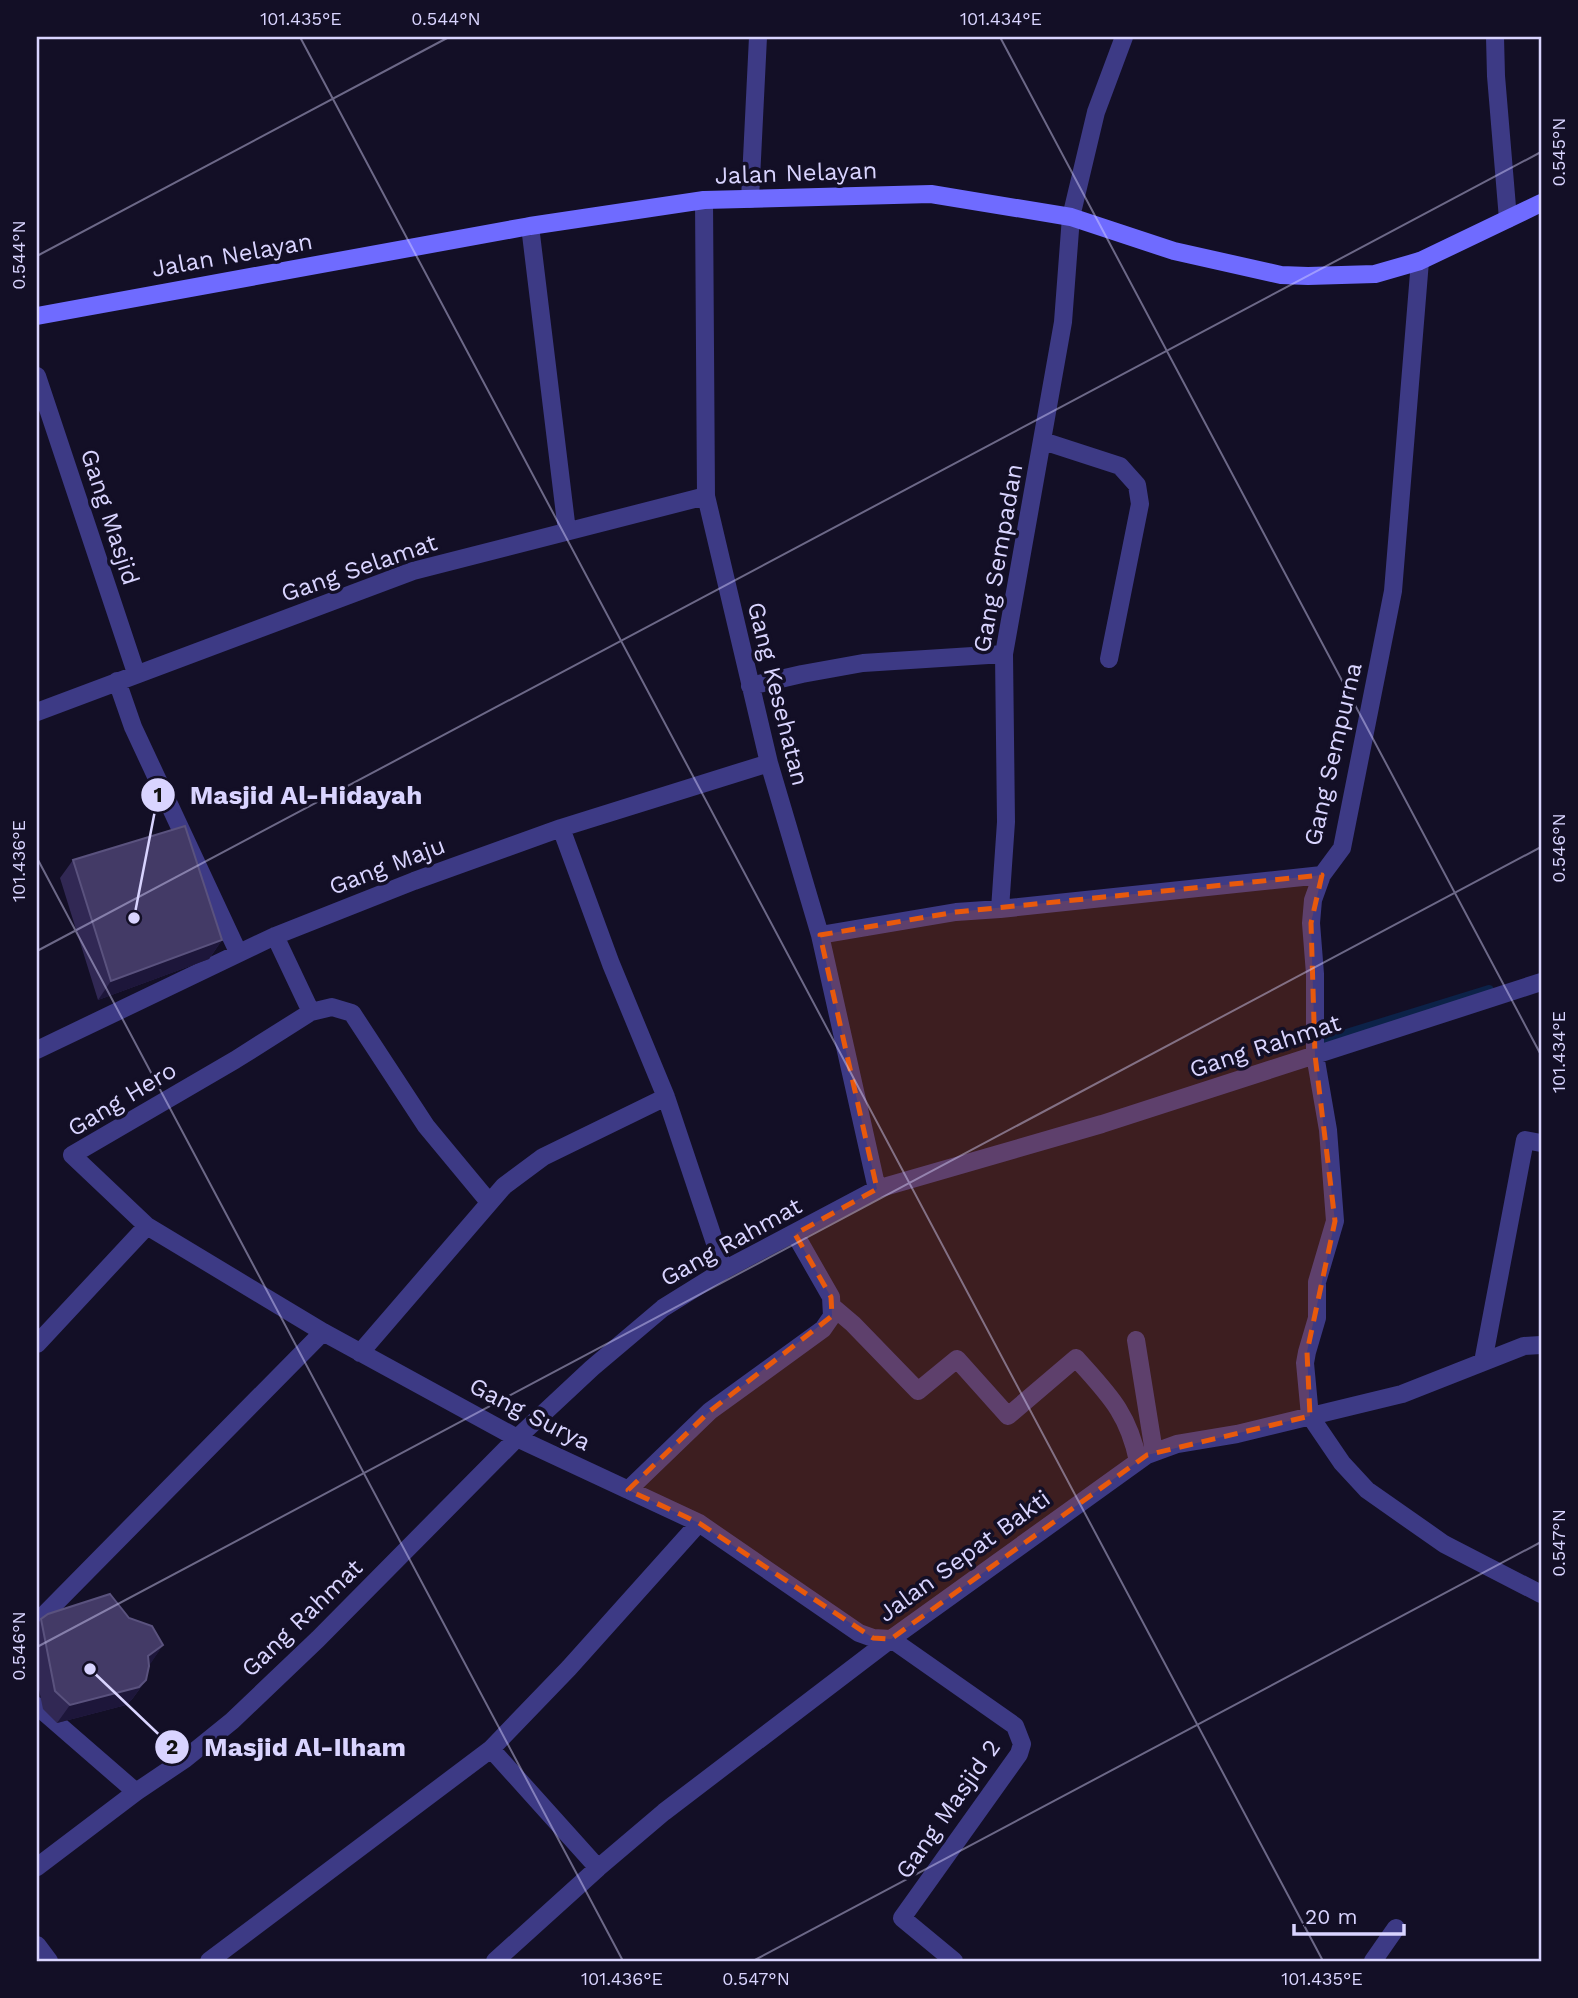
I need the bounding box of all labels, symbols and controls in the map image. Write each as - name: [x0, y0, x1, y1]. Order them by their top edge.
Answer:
- text: 101.435°E: [260, 8, 342, 29]
- text: 0.544°N: [411, 8, 481, 29]
- text: 101.434°E: [960, 8, 1042, 29]
- text: 0.545°N: [1548, 118, 1569, 187]
- street label: Jalan Nelayan: [714, 156, 878, 190]
- text: 0.544°N: [8, 220, 29, 290]
- street label: Jalan Nelayan: [149, 227, 315, 283]
- street label: Gang Masjid: [75, 446, 145, 588]
- street label: Gang Sempadan: [968, 462, 1028, 654]
- street label: Gang Selamat: [277, 528, 441, 608]
- street label: Gang Kesehatan: [742, 599, 814, 789]
- street label: Gang Sempurna: [1298, 660, 1368, 848]
- callout: Masjid Al-Hidayah: [140, 771, 437, 818]
- text: Masjid Al-Hidayah: [190, 780, 422, 810]
- text: 1: [153, 782, 163, 807]
- text: 0.546°N: [1548, 813, 1569, 883]
- text: 101.436°E: [8, 820, 29, 902]
- street label: Gang Maju: [325, 831, 449, 901]
- street label: Gang Rahmat: [1186, 1008, 1344, 1084]
- text: 101.434°E: [1548, 1011, 1569, 1093]
- street label: Gang Hero: [63, 1056, 181, 1142]
- street label: Gang Rahmat: [655, 1192, 807, 1292]
- street label: Gang Surya: [465, 1371, 595, 1457]
- street label: Jalan Sepat Bakti: [873, 1484, 1055, 1628]
- text: 0.547°N: [1548, 1509, 1569, 1577]
- street label: Gang Rahmat: [236, 1553, 368, 1683]
- text: 0.546°N: [8, 1611, 29, 1681]
- callout: Masjid Al-Ilham: [155, 1723, 420, 1770]
- text: Masjid Al-Ilham: [204, 1732, 406, 1762]
- text: 2: [166, 1734, 178, 1759]
- street label: Gang Masjid 2: [890, 1734, 1006, 1884]
- scale bar: [1294, 1893, 1405, 1937]
- text: 20 m: [1305, 1904, 1357, 1929]
- text: 101.436°E: [581, 1968, 663, 1989]
- text: 0.547°N: [722, 1968, 790, 1989]
- text: 101.435°E: [1281, 1968, 1363, 1989]

